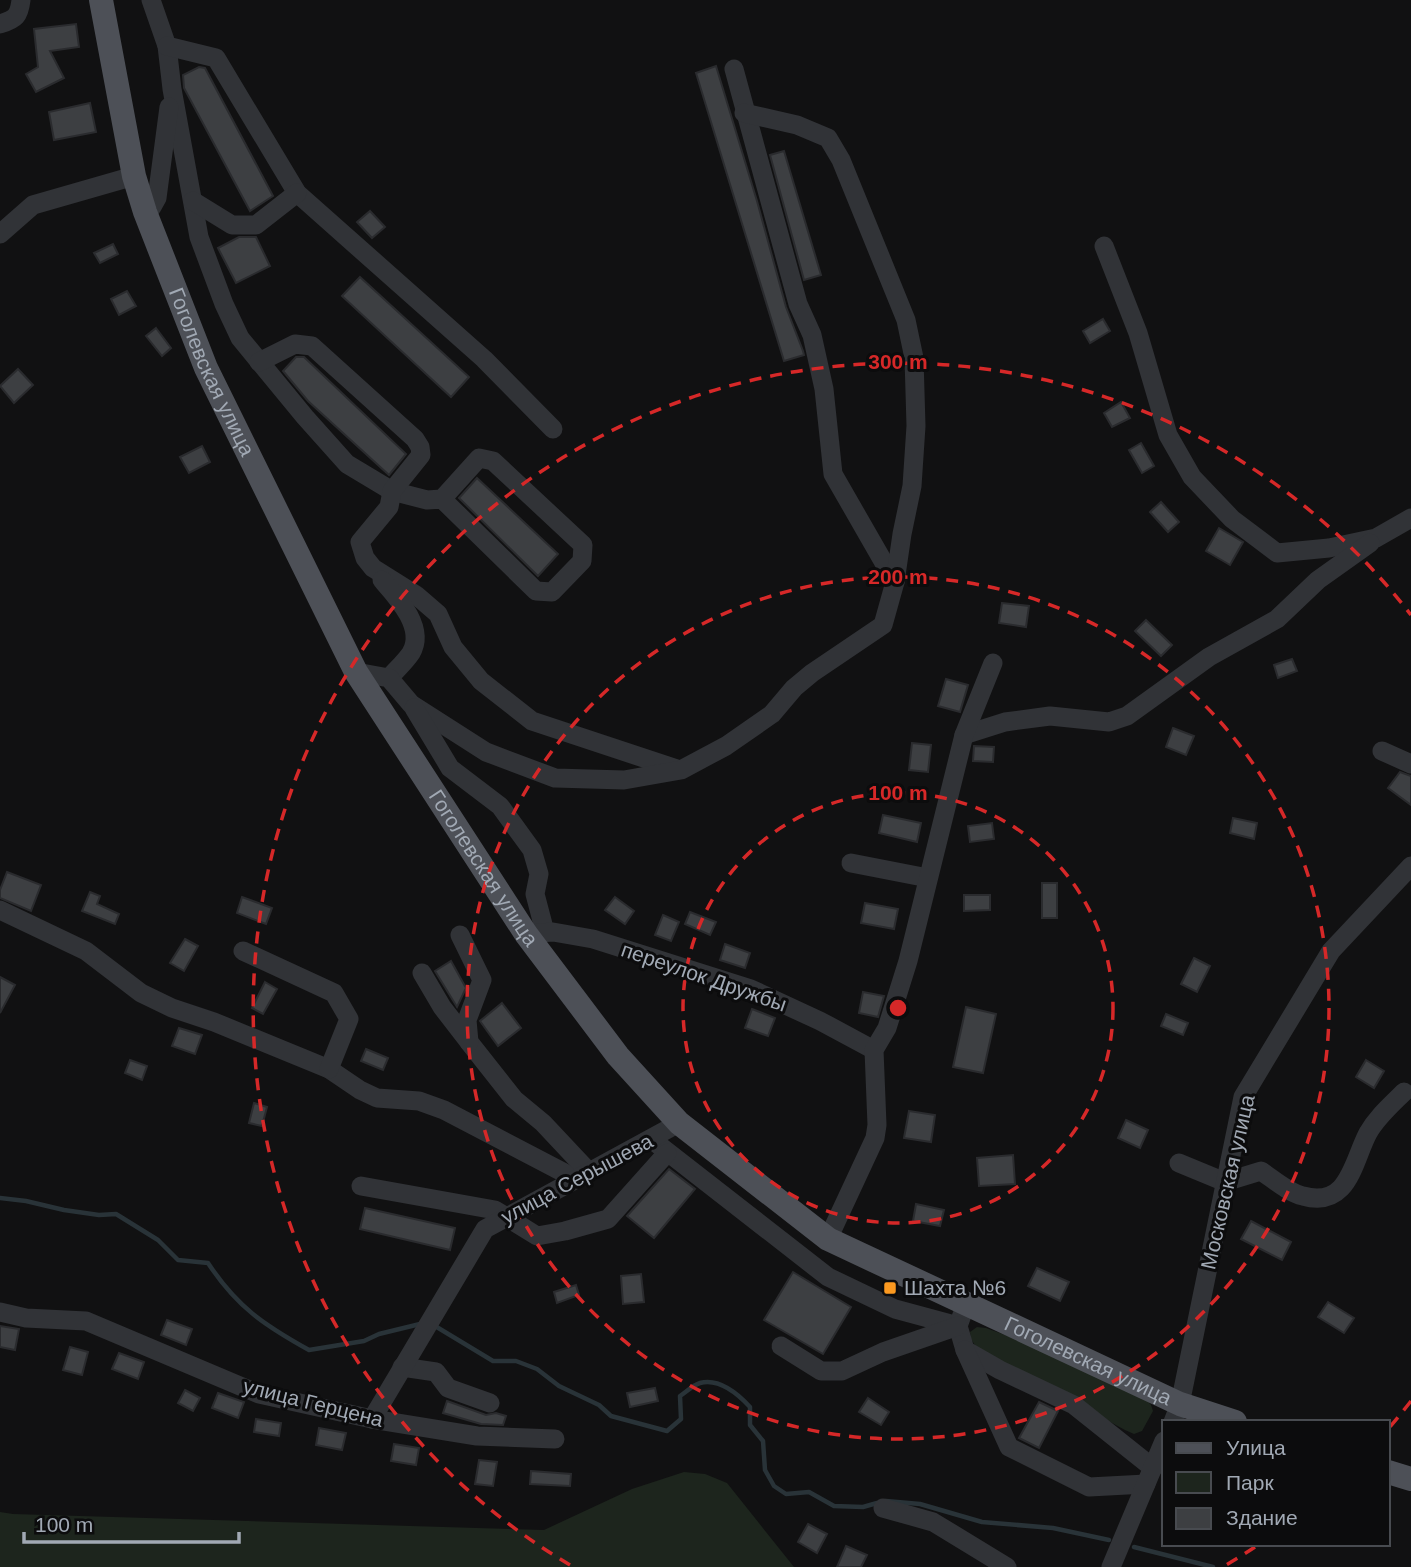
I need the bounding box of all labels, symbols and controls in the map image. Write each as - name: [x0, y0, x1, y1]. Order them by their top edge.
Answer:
- street label: Гоголевская улица: [165, 284, 260, 460]
- text: 300 m: [868, 350, 928, 373]
- text: 200 m: [868, 565, 928, 588]
- text: 100 m: [868, 781, 928, 804]
- street label: Гоголевская улица: [425, 785, 543, 951]
- street label: переулок Дружбы: [619, 937, 790, 1016]
- centre of rings: [886, 996, 910, 1020]
- street label: Московская улица: [1196, 1092, 1259, 1272]
- street label: улица Серышева: [497, 1129, 657, 1228]
- place label: Шахта №6: [904, 1276, 1006, 1299]
- marker: Шахта №6: [882, 1280, 898, 1296]
- street label: Гоголевская улица: [1001, 1311, 1176, 1410]
- street label: улица Герцена: [241, 1374, 386, 1431]
- legend: [1162, 1420, 1390, 1546]
- text: Улица: [1226, 1436, 1286, 1459]
- text: Парк: [1226, 1471, 1274, 1494]
- scale bar: [24, 1500, 240, 1544]
- text: Здание: [1226, 1506, 1298, 1529]
- text: 100 m: [35, 1513, 93, 1536]

